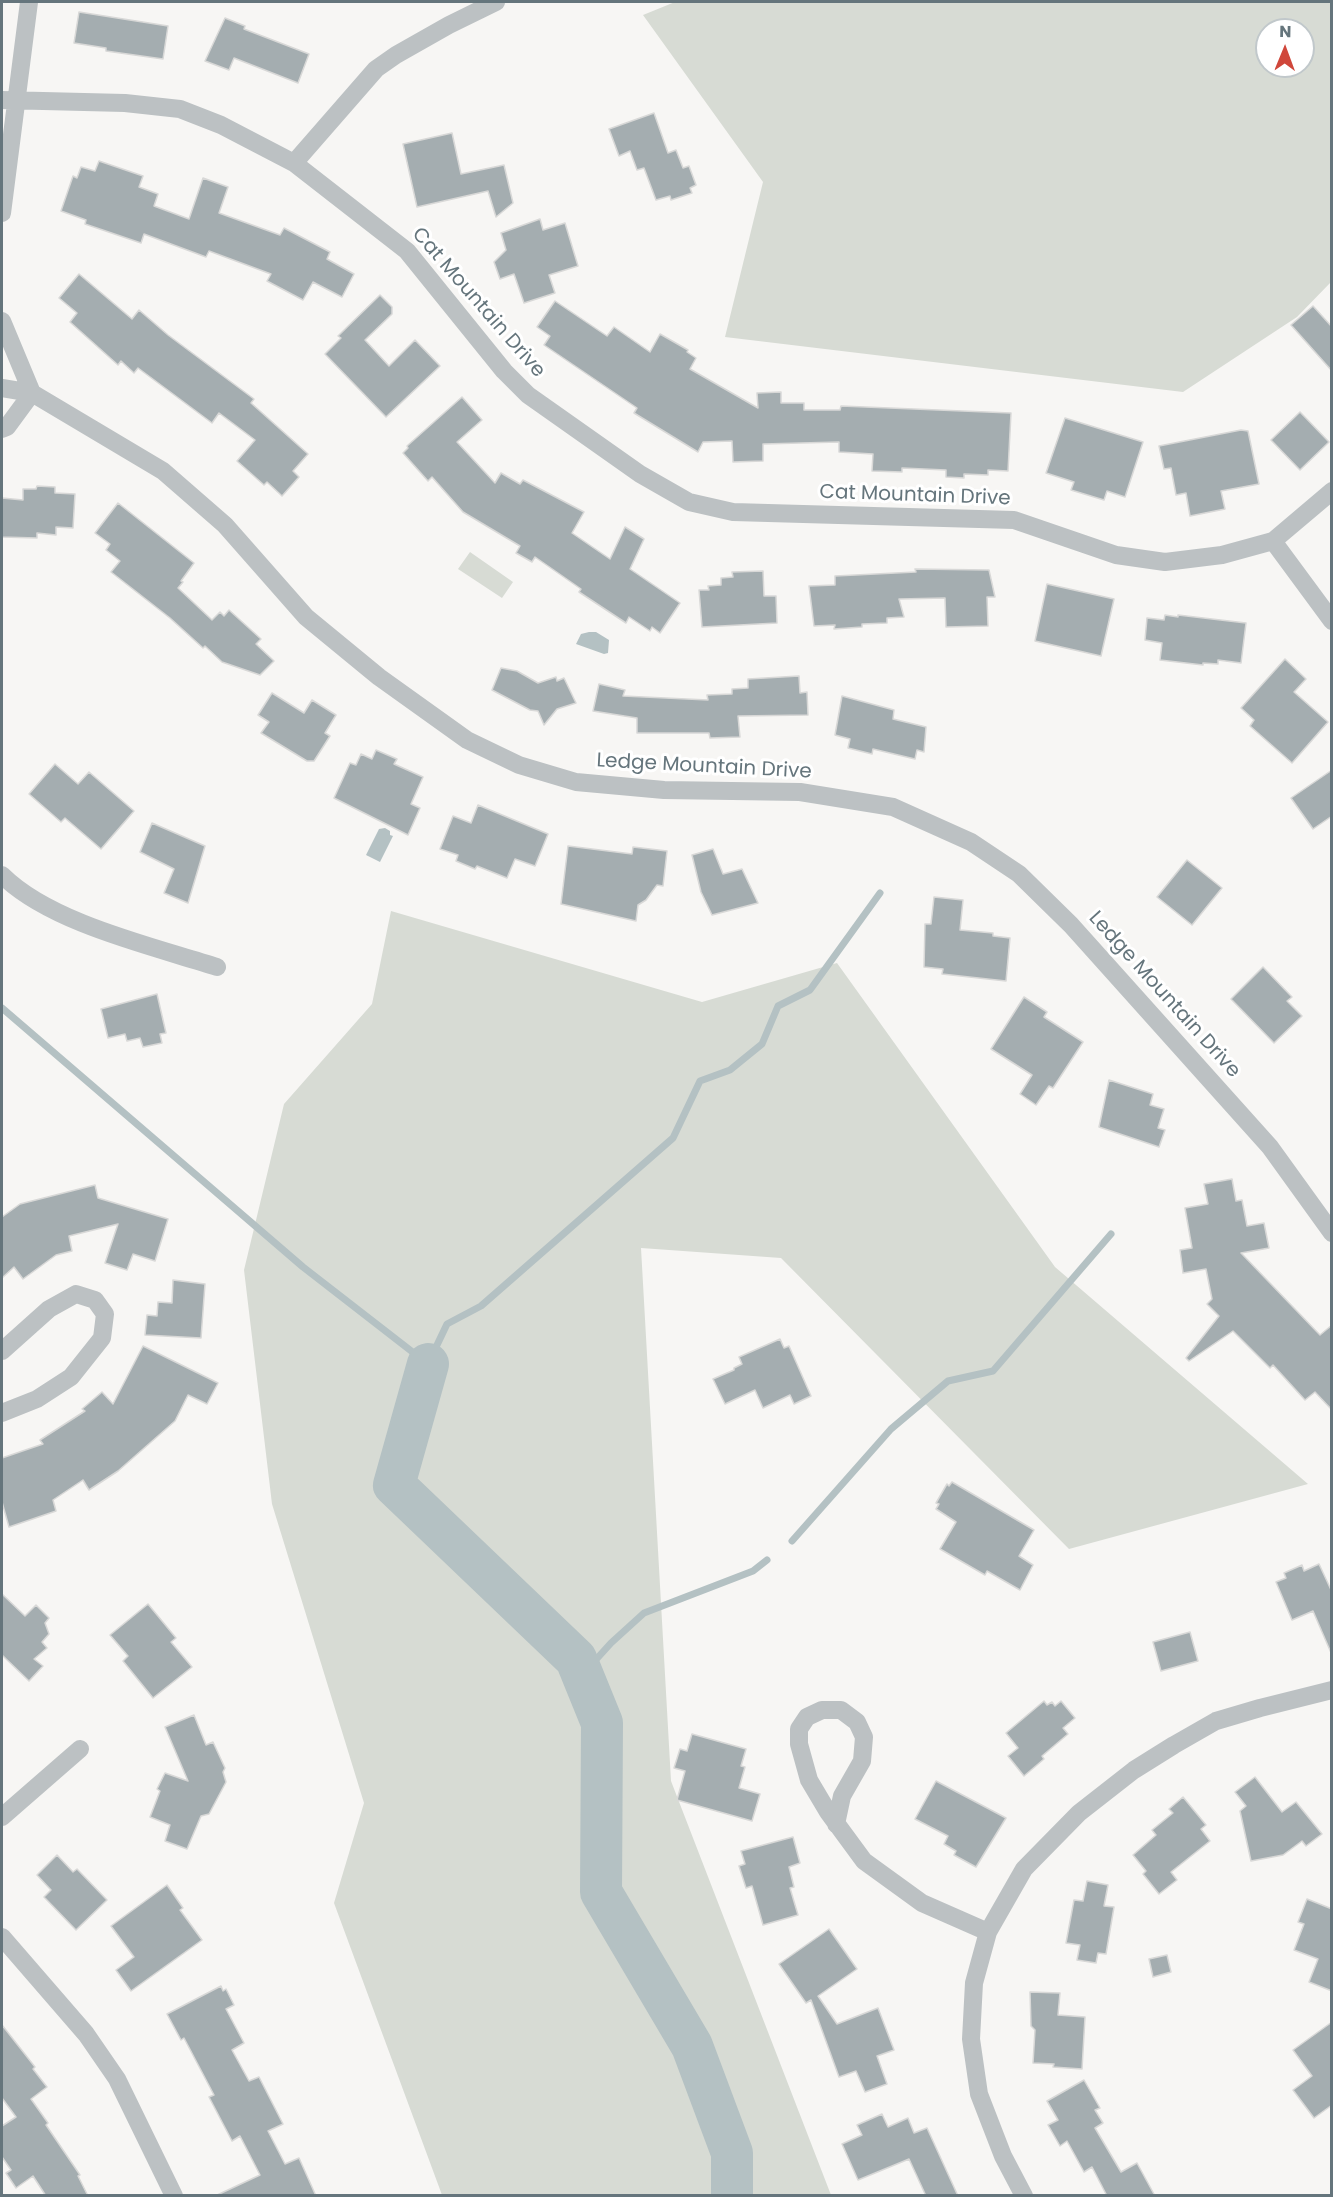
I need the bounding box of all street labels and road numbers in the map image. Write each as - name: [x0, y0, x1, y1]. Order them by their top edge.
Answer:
- street label: Cat Mountain Drive: [406, 223, 550, 383]
- street label: Cat Mountain Drive: [819, 481, 1011, 511]
- street label: Ledge Mountain Drive: [596, 749, 812, 785]
- street label: Ledge Mountain Drive: [1083, 907, 1245, 1083]

